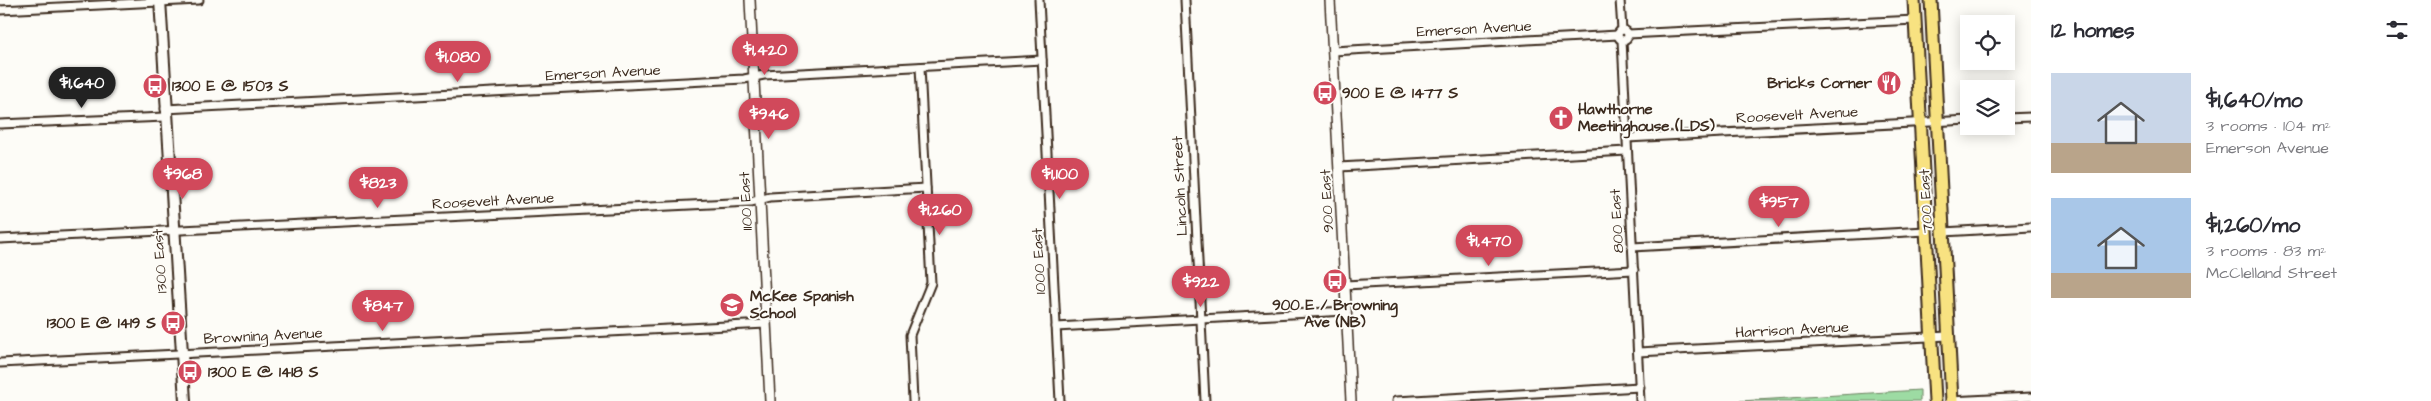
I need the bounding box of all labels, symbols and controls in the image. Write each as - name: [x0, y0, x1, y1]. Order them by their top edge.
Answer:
- map controls: [1960, 15, 2015, 135]
- button: locate: [1960, 15, 2015, 70]
- street label: Emerson Avenue: [1416, 16, 1532, 42]
- text: 12 homes: [2051, 16, 2135, 45]
- icon: filters: [2383, 16, 2411, 44]
- pin: $1,420: [724, 34, 806, 76]
- text: $1,420: [743, 39, 787, 61]
- pin: $1,080: [417, 41, 499, 83]
- text: $1,080: [436, 46, 480, 68]
- street label: Emerson Avenue: [545, 60, 661, 86]
- pin: $1,640: [41, 66, 123, 109]
- restaurant icon: Bricks Corner: [1876, 70, 1902, 96]
- text: $1,640: [60, 72, 104, 94]
- bus stop icon: 1300 E @ 1503 S: [142, 73, 168, 99]
- place label: Bricks Corner: [1767, 73, 1873, 94]
- place label: 1300 E @ 1503 S: [172, 76, 289, 97]
- bus stop icon: 900 E @ 1477 S: [1312, 80, 1338, 106]
- button: layers: [1960, 80, 2015, 135]
- place label: 900 E @ 1477 S: [1342, 83, 1459, 104]
- text: $1,640/mo: [2206, 86, 2303, 115]
- icon: home: [2091, 93, 2151, 153]
- pin: $946: [739, 98, 799, 140]
- place label: Hawthorne Meetinghouse (LDS): [1578, 99, 1716, 139]
- street label: Roosevelt Avenue: [1735, 101, 1859, 129]
- text: $946: [750, 103, 788, 125]
- church icon: Hawthorne Meetinghouse (LDS): [1548, 105, 1574, 131]
- text: 3 rooms · 104 m²: [2206, 115, 2331, 137]
- street label: Lincoln Street: [1167, 135, 1193, 237]
- text: Emerson Avenue: [2206, 137, 2329, 159]
- pin: $968: [153, 158, 213, 200]
- pin: $1,100: [1019, 158, 1101, 200]
- text: $968: [164, 163, 202, 185]
- text: $1,100: [1042, 163, 1078, 185]
- pin: $823: [348, 166, 408, 209]
- street label: 700 East: [1914, 168, 1938, 234]
- street label: 900 East: [1315, 169, 1339, 233]
- street label: 1100 East: [734, 171, 758, 231]
- text: $823: [360, 172, 396, 194]
- pin: $957: [1749, 186, 1809, 228]
- street label: Roosevelt Avenue: [431, 187, 555, 215]
- street label: 800 East: [1605, 188, 1629, 254]
- text: $957: [1759, 191, 1799, 213]
- pin: $1,260: [899, 194, 981, 236]
- text: $1,260: [918, 199, 962, 221]
- text: $1,260/mo: [2206, 211, 2300, 240]
- icon: home: [2091, 218, 2151, 278]
- pin: $1,470: [1448, 224, 1530, 267]
- street label: 1000 East: [1027, 227, 1051, 295]
- street label: 1300 East: [147, 228, 173, 294]
- text: $1,470: [1467, 230, 1511, 252]
- text: 3 rooms · 83 m²: [2206, 240, 2326, 262]
- text: McClelland Street: [2206, 262, 2337, 284]
- pin: $922: [1171, 266, 1231, 308]
- bus stop icon: 900 E / Browning Ave (NB): [1322, 268, 1348, 294]
- text: $922: [1183, 271, 1219, 293]
- place label: McKee Spanish School: [749, 286, 854, 324]
- pin: $847: [353, 290, 413, 332]
- school or university icon: McKee Spanish School: [719, 292, 745, 318]
- text: $847: [363, 295, 403, 317]
- place label: 900 E / Browning Ave (NB): [1272, 295, 1398, 333]
- bus stop icon: 1300 E @ 1419 S: [160, 310, 186, 336]
- place label: 1300 E @ 1419 S: [47, 313, 156, 334]
- street label: Harrison Avenue: [1735, 317, 1849, 343]
- street label: Browning Avenue: [203, 322, 323, 351]
- bus stop icon: 1300 E @ 1418 S: [177, 359, 203, 385]
- place label: 1300 E @ 1418 S: [208, 362, 319, 383]

